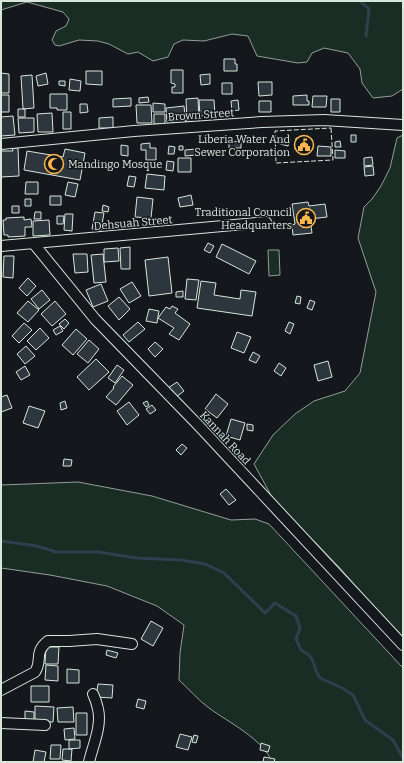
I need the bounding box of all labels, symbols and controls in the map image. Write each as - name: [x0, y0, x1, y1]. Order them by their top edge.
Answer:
- street label: Brown Street: [167, 106, 235, 124]
- place label: Liberia Water And Sewer Corporation: [194, 133, 290, 159]
- public building icon: Liberia Water And Sewer Corporation: [293, 134, 315, 156]
- mosque icon: Mandingo Mosque: [43, 153, 65, 175]
- place label: Mandingo Mosque: [68, 158, 162, 171]
- place label: Traditional Council Headquarters: [195, 206, 292, 232]
- public building icon: Traditional Council Headquarters: [295, 207, 317, 229]
- street label: Dehsuah Street: [93, 213, 173, 233]
- street label: Kannah Road: [197, 409, 253, 468]

